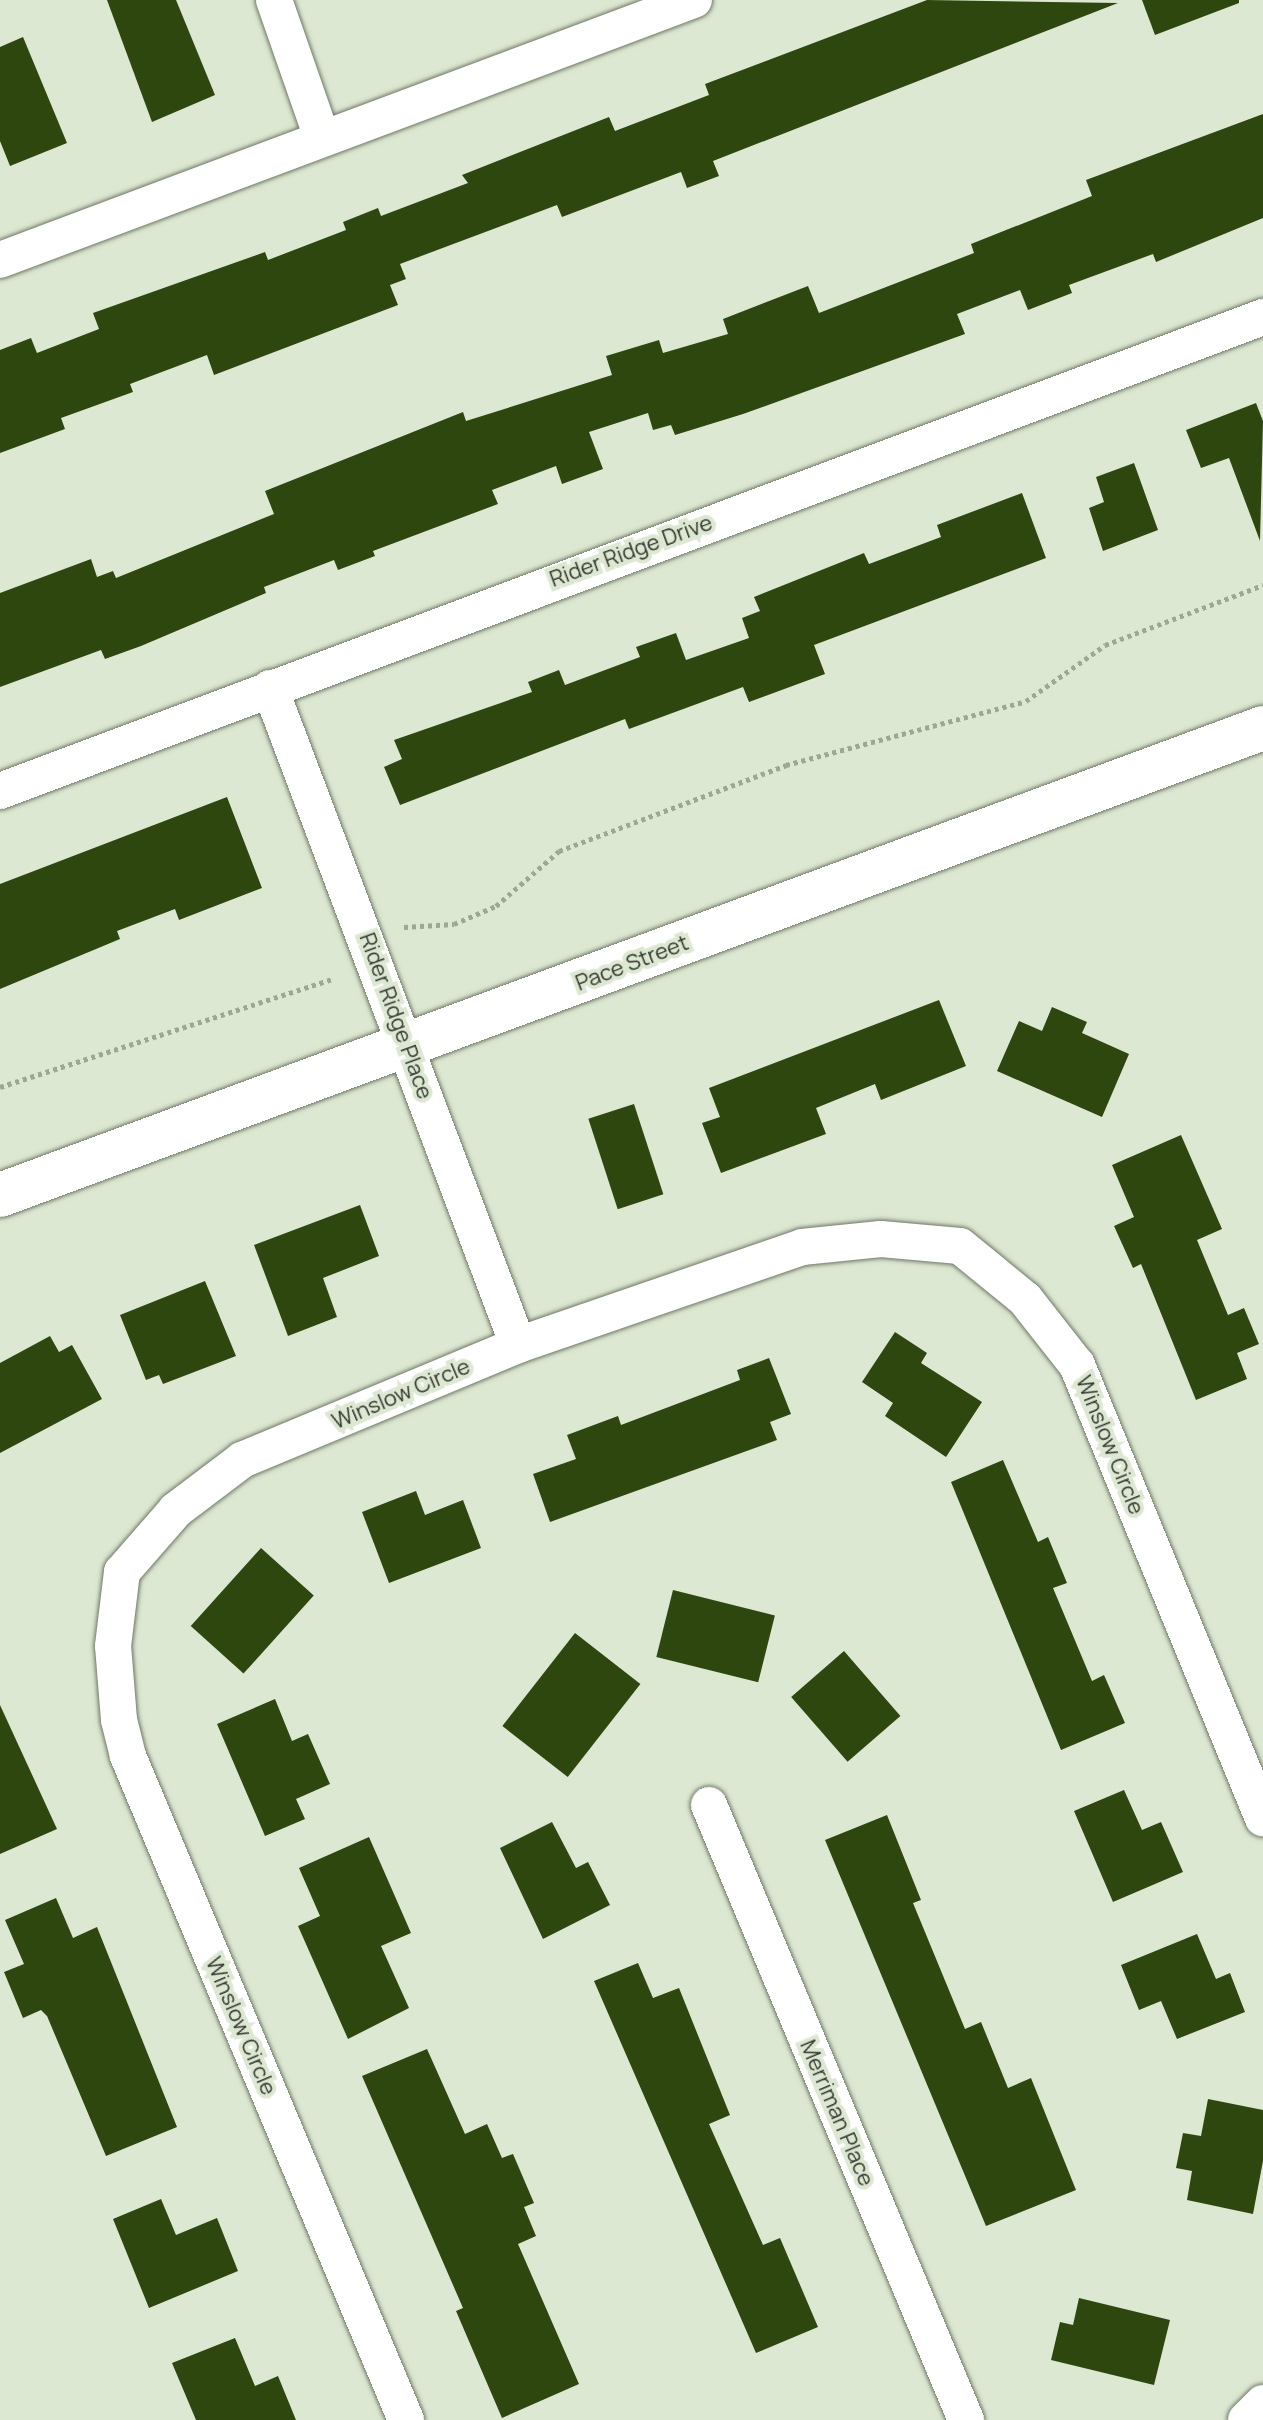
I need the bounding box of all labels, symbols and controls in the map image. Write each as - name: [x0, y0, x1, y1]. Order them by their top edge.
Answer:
- street label: Rider Ridge Drive: [546, 509, 716, 593]
- street label: Rider Ridge Place: [354, 929, 438, 1103]
- street label: Pace Street: [572, 929, 692, 997]
- street label: Winslow Circle: [328, 1353, 474, 1435]
- street label: Winslow Circle: [1070, 1372, 1150, 1518]
- street label: Winslow Circle: [200, 1953, 282, 2099]
- street label: Merriman Place: [794, 2036, 880, 2190]

